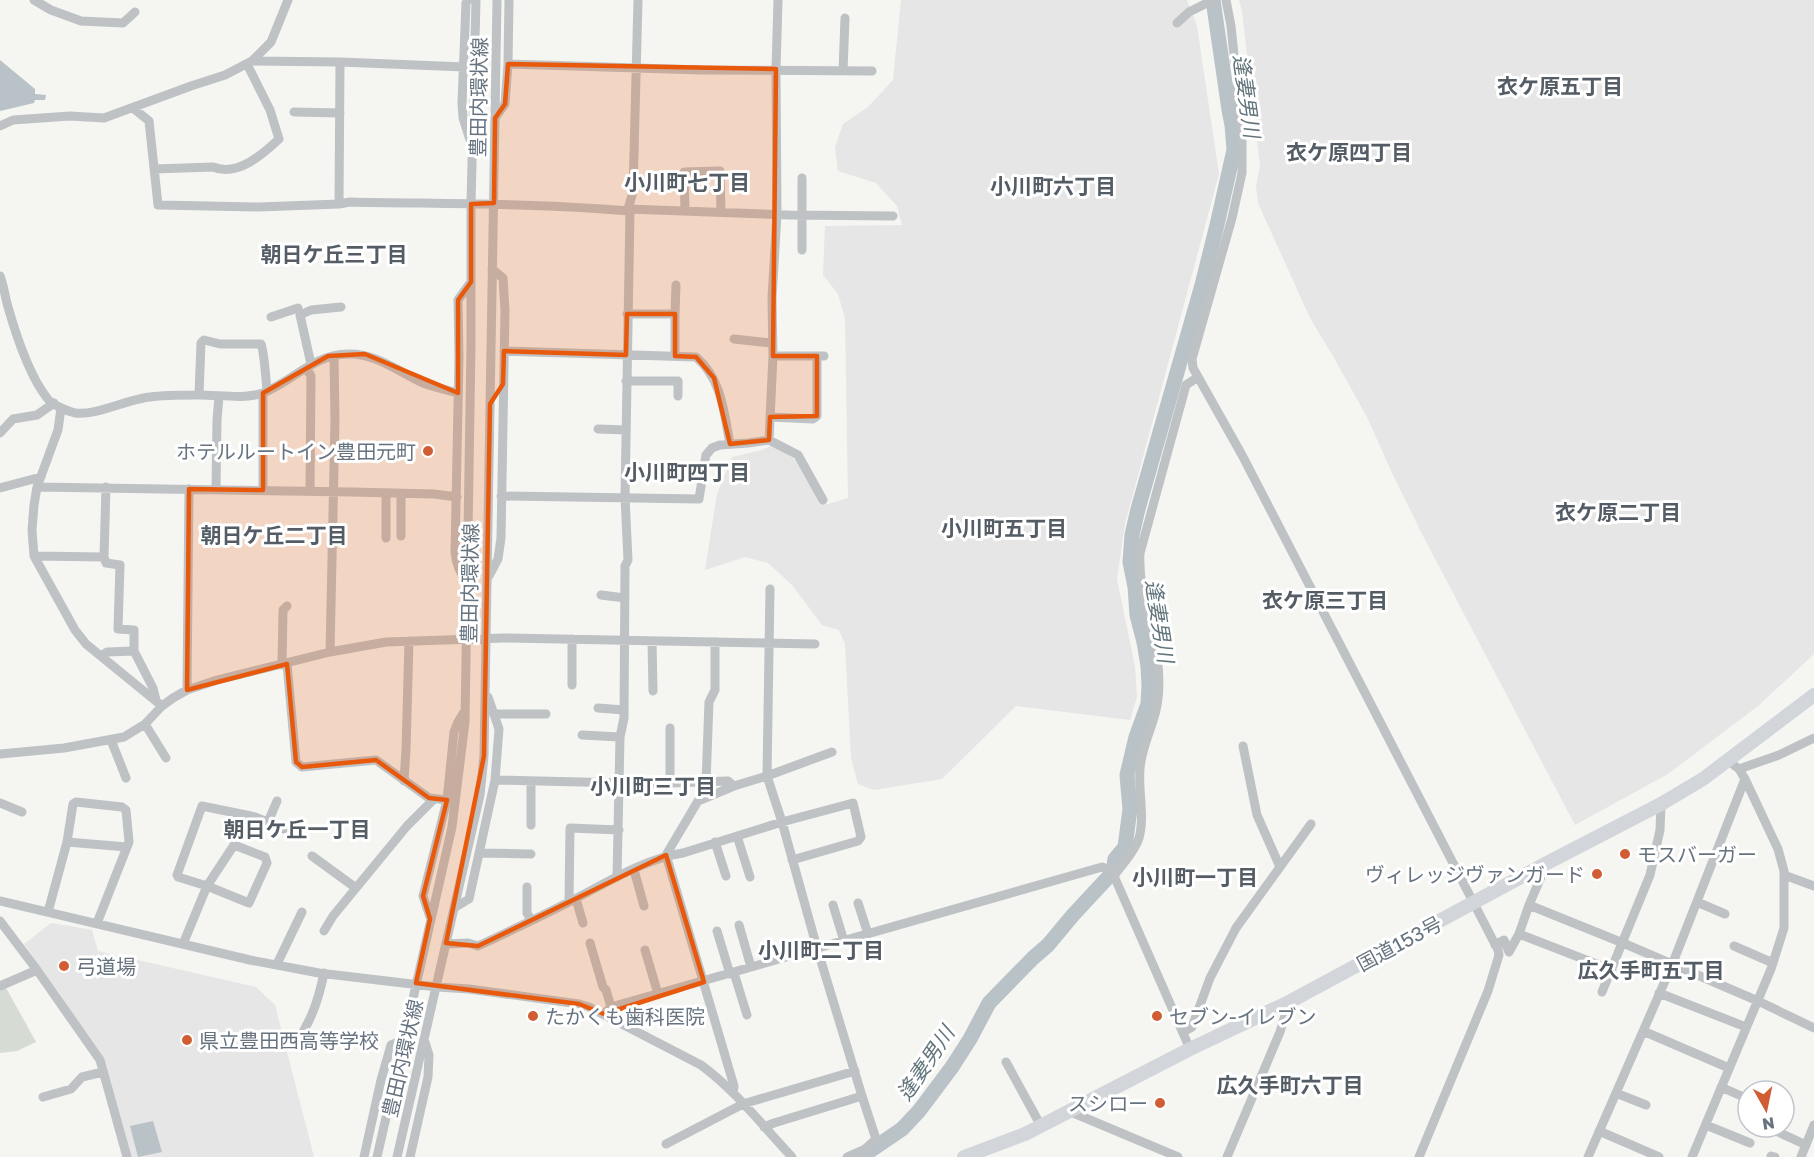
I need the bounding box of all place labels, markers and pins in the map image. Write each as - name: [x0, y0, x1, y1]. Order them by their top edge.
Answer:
- place label: ホテルルートイン豊田元町: [176, 439, 416, 463]
- marker: ホテルルートイン豊田元町: [421, 444, 435, 458]
- place label: モスバーガー: [1637, 842, 1757, 866]
- marker: モスバーガー: [1618, 847, 1632, 861]
- place label: ヴィレッジヴァンガード: [1365, 862, 1585, 886]
- marker: ヴィレッジヴァンガード: [1590, 867, 1604, 881]
- place label: 弓道場: [76, 954, 136, 978]
- marker: 弓道場: [57, 959, 71, 973]
- place label: たかくも歯科医院: [545, 1004, 705, 1028]
- place label: セブン-イレブン: [1169, 1004, 1317, 1028]
- marker: たかくも歯科医院: [526, 1009, 540, 1023]
- marker: セブン-イレブン: [1150, 1009, 1164, 1023]
- place label: 県立豊田西高等学校: [199, 1028, 379, 1052]
- marker: 県立豊田西高等学校: [180, 1033, 194, 1047]
- place label: スシロー: [1068, 1091, 1148, 1115]
- marker: スシロー: [1153, 1096, 1167, 1110]

